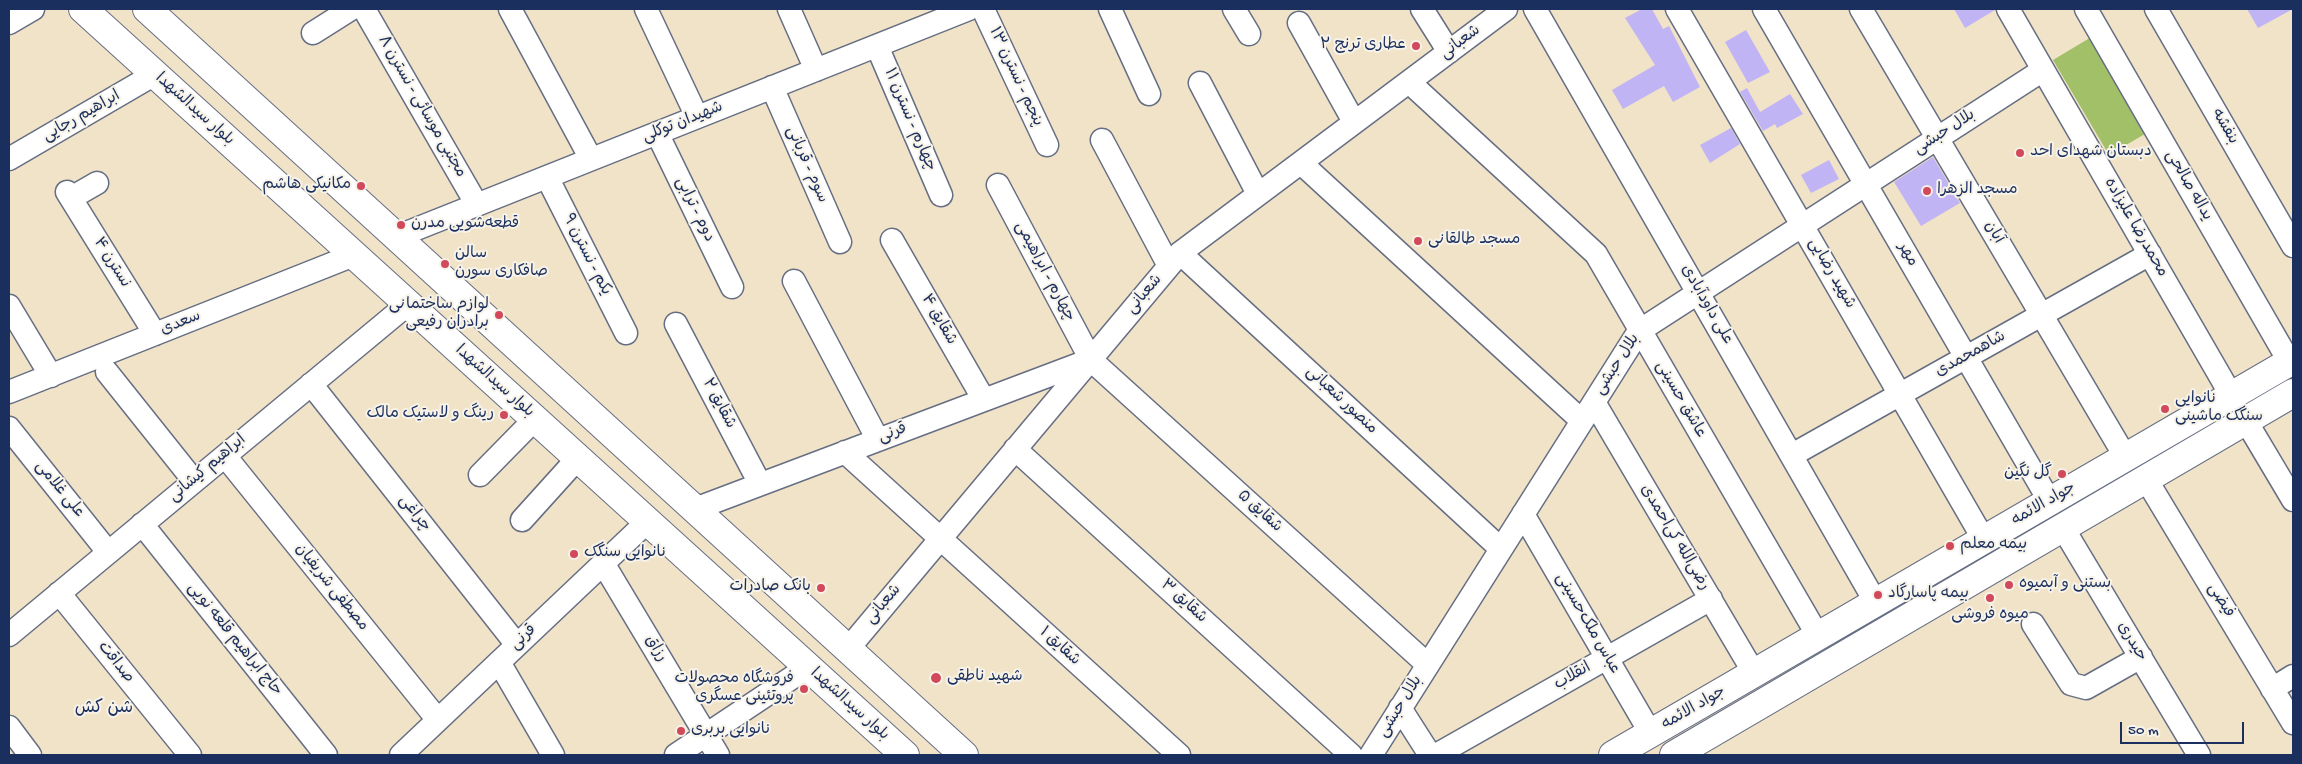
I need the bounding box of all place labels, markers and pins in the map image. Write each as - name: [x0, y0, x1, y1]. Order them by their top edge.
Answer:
- place label: عطاری ترنج ۲: [1320, 36, 1406, 56]
- marker: عطاری ترنج ۲: [1410, 40, 1422, 52]
- place label: دبستان شهدای احد: [2030, 143, 2152, 163]
- marker: دبستان شهدای احد: [2014, 147, 2026, 159]
- place label: مکانیکی هاشم: [262, 176, 351, 196]
- marker: مکانیکی هاشم: [355, 180, 367, 192]
- place label: مسجد الزهرا: [1937, 181, 2017, 201]
- marker: مسجد الزهرا: [1921, 185, 1933, 197]
- place label: قطعه‌شویی مدرن: [411, 215, 519, 235]
- marker: قطعه‌شویی مدرن: [395, 219, 407, 231]
- place label: مسجد طالقانی: [1428, 231, 1520, 251]
- marker: مسجد طالقانی: [1412, 235, 1424, 247]
- place label: سالن صافکاری سورن: [455, 245, 548, 283]
- marker: سالن صافکاری سورن: [439, 258, 451, 270]
- place label: لوازم ساختمانی برادران رفیعی: [389, 296, 489, 334]
- marker: لوازم ساختمانی برادران رفیعی: [493, 309, 505, 321]
- place label: نانوایی سنگک ماشینی: [2175, 390, 2263, 428]
- marker: نانوایی سنگک ماشینی: [2159, 403, 2171, 415]
- place label: رینگ و لاستیک مالک: [366, 405, 494, 425]
- marker: رینگ و لاستیک مالک: [498, 409, 510, 421]
- place label: گل نگین: [2004, 464, 2052, 484]
- marker: گل نگین: [2056, 468, 2068, 480]
- place label: بیمه معلم: [1960, 536, 2027, 556]
- marker: بیمه معلم: [1944, 540, 1956, 552]
- place label: نانوایی سنگک: [584, 544, 666, 564]
- marker: نانوایی سنگک: [568, 548, 580, 560]
- place label: بستنی و آبمیوه: [2019, 575, 2111, 595]
- place label: بانک صادرات: [729, 578, 811, 598]
- marker: بستنی و آبمیوه: [2003, 579, 2015, 591]
- marker: بانک صادرات: [815, 582, 827, 594]
- place label: بیمه پاسارگاد: [1888, 585, 1969, 605]
- marker: بیمه پاسارگاد: [1872, 589, 1884, 601]
- marker: میوه فروشی: [1984, 592, 1996, 604]
- place label: میوه فروشی: [1951, 606, 2029, 626]
- place label: شهید ناطقی: [947, 668, 1023, 688]
- place label: فروشگاه محصولات پروتئینی عسگری: [675, 670, 794, 708]
- marker: شهید ناطقی: [929, 671, 943, 685]
- marker: فروشگاه محصولات پروتئینی عسگری: [798, 683, 810, 695]
- place label: نانوایی بربری: [691, 721, 771, 741]
- marker: نانوایی بربری: [675, 725, 687, 737]

